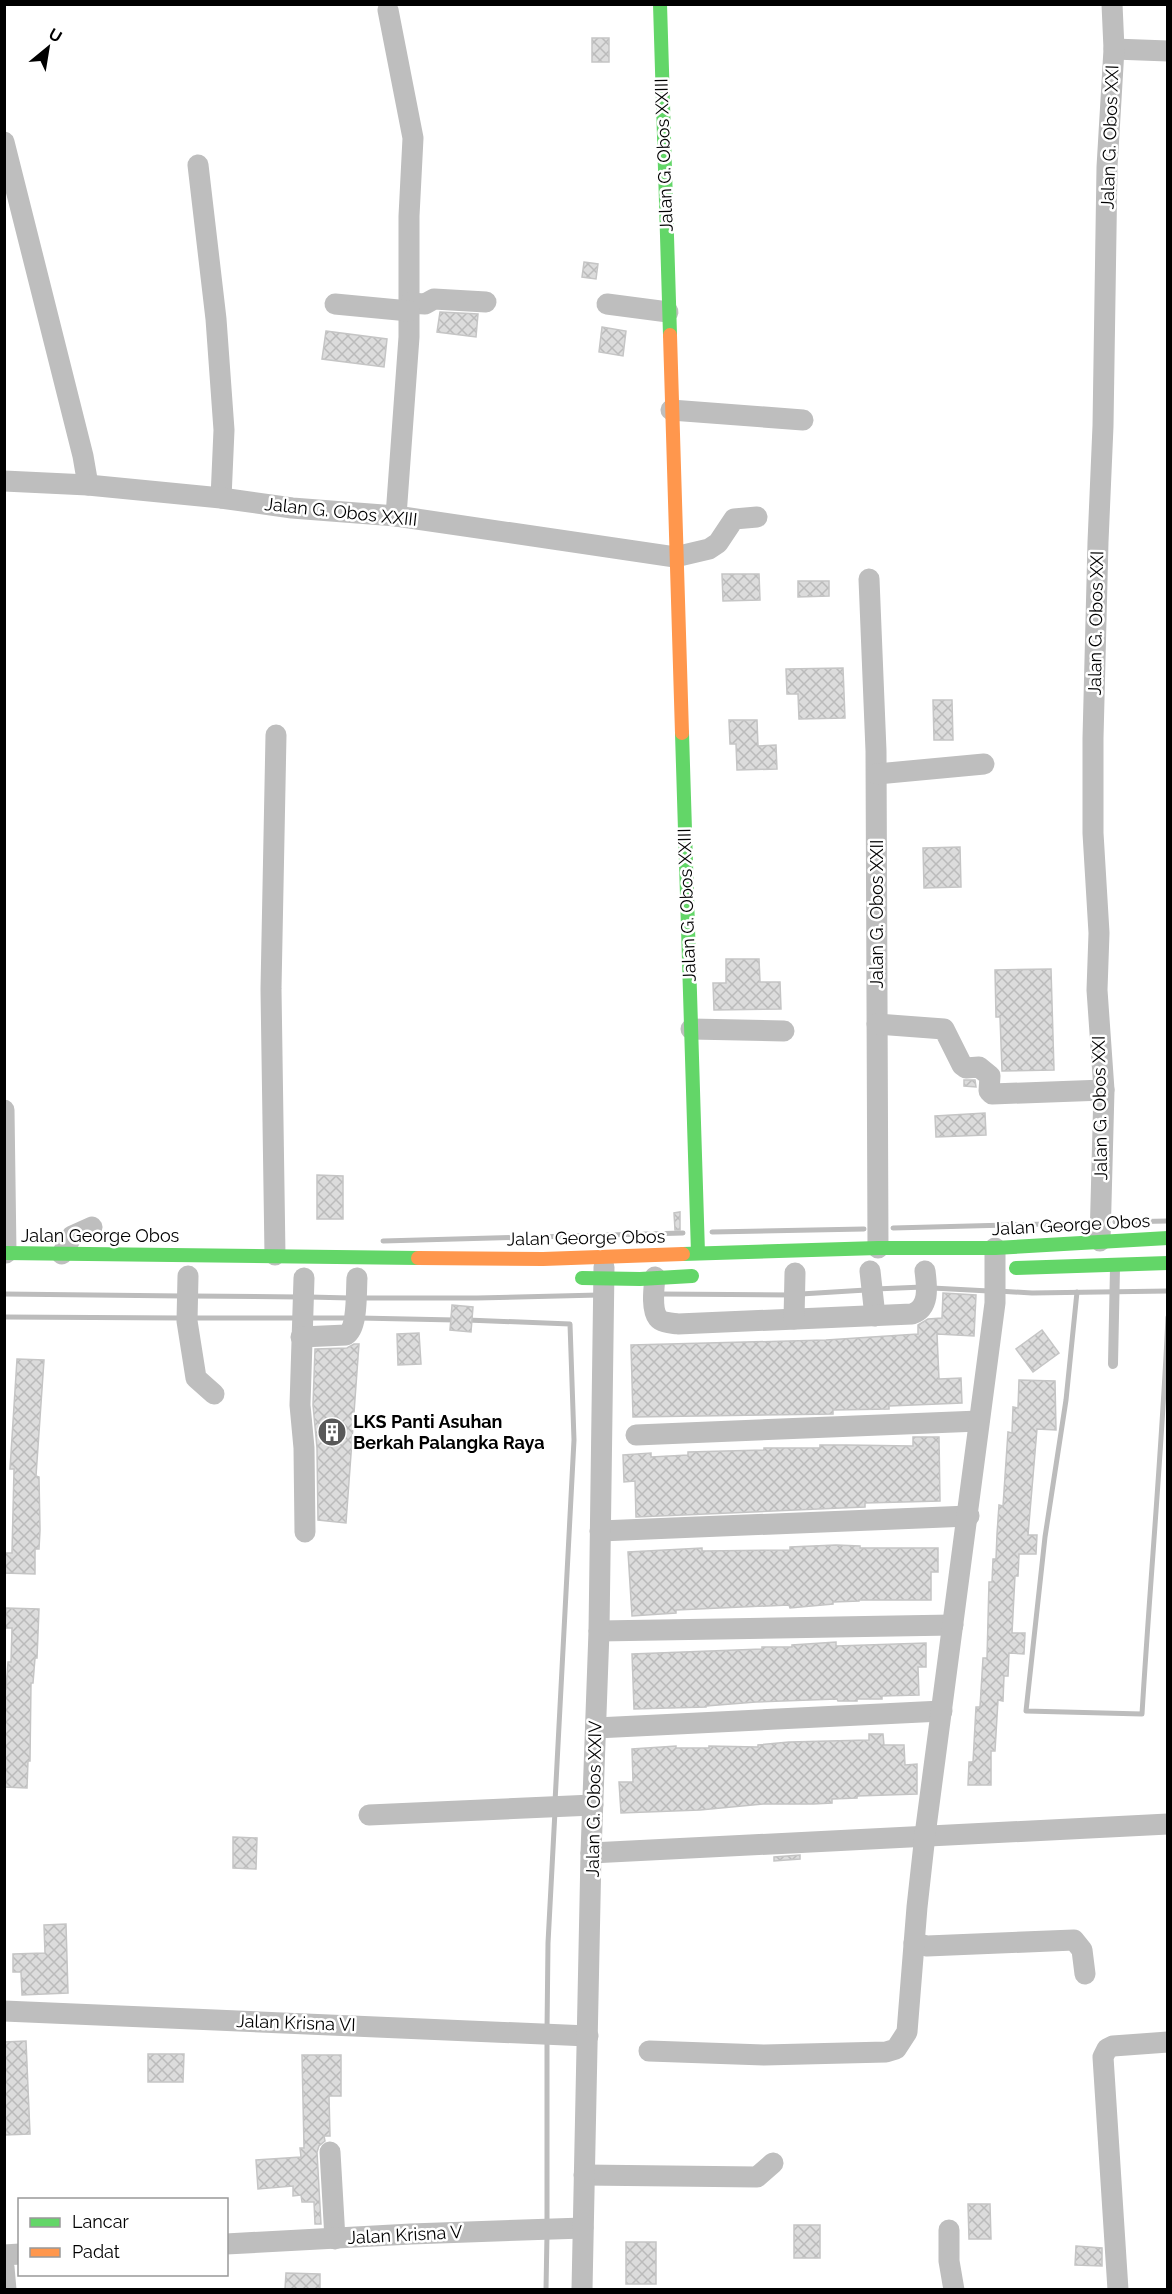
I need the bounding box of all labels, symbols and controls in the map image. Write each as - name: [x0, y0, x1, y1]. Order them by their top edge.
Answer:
- north arrow: [18, 18, 78, 78]
- text: U: [45, 24, 65, 47]
- street label: Jalan G. Obos XXI: [1096, 64, 1123, 210]
- street label: Jalan G. Obos XXIII: [650, 78, 677, 232]
- street label: Jalan G. Obos XXIII: [264, 493, 419, 530]
- street label: Jalan G. Obos XXI: [1084, 551, 1107, 695]
- street label: Jalan G. Obos XXIII: [673, 828, 700, 982]
- street label: Jalan G. Obos XXII: [866, 839, 887, 989]
- street label: Jalan G. Obos XXI: [1088, 1036, 1111, 1180]
- street label: Jalan George Obos: [991, 1210, 1151, 1239]
- street label: Jalan George Obos: [21, 1225, 180, 1246]
- street label: Jalan George Obos: [506, 1226, 666, 1249]
- place label: LKS Panti Asuhan Berkah Palangka Raya: [353, 1411, 545, 1453]
- building icon: LKS Panti Asuhan Berkah Palangka Raya: [316, 1416, 348, 1448]
- street label: Jalan G. Obos XXIV: [582, 1720, 605, 1878]
- street label: Jalan Krisna VI: [236, 2010, 356, 2035]
- legend: [18, 2198, 228, 2276]
- text: Lancar: [72, 2211, 129, 2232]
- street label: Jalan Krisna V: [347, 2221, 463, 2248]
- text: Padat: [72, 2241, 120, 2262]

